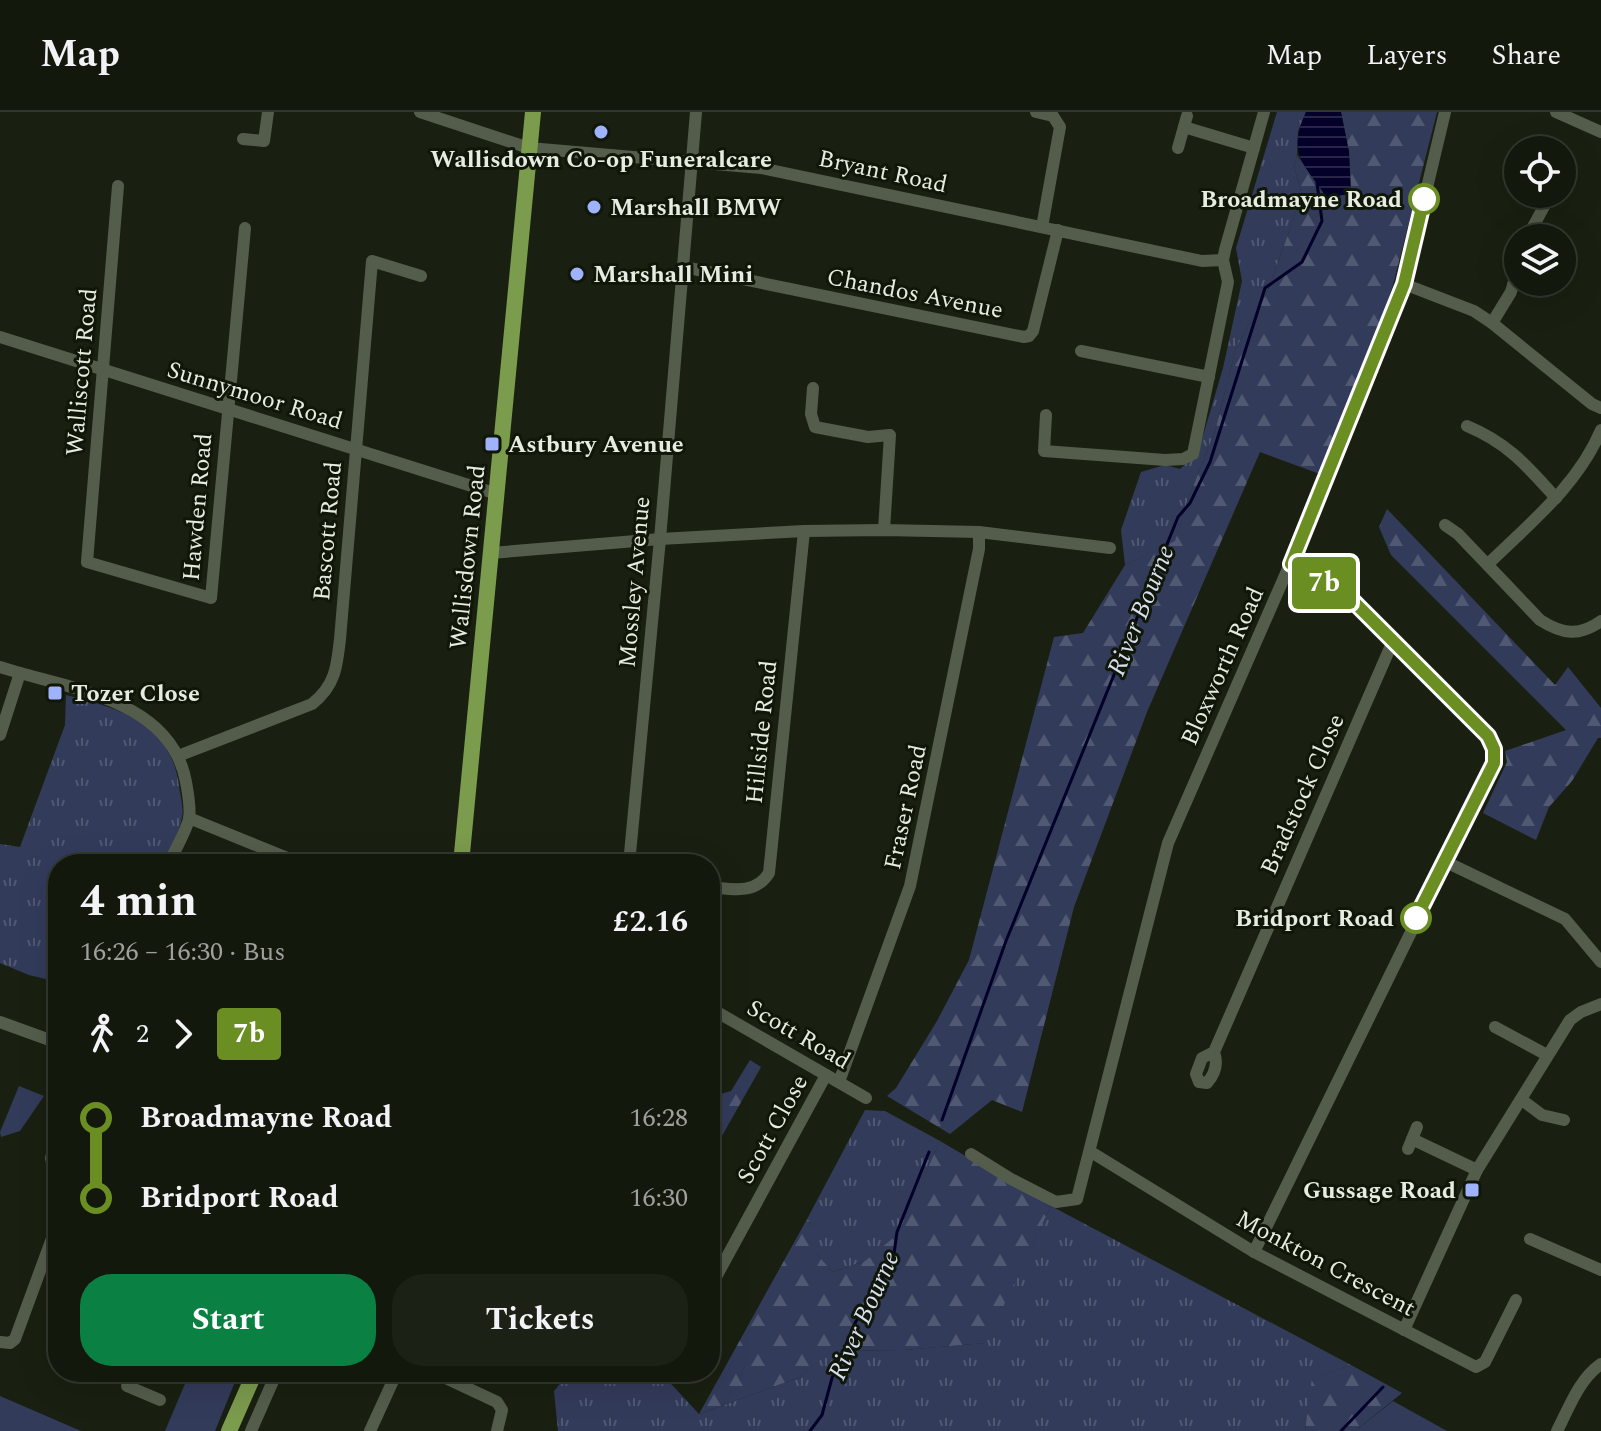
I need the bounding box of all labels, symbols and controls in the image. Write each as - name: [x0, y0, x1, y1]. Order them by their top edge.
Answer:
- text: Map: [40, 26, 120, 84]
- text: Map: [1266, 34, 1322, 77]
- text: Layers: [1366, 34, 1448, 77]
- text: Share: [1492, 34, 1561, 77]
- marker: Wallisdown Co-op Funeralcare: [592, 123, 610, 141]
- map controls: [1504, 136, 1576, 296]
- button: locate: [1504, 136, 1576, 208]
- street label: Bryant Road: [815, 141, 951, 203]
- place label: Wallisdown Co-op Funeralcare: [430, 142, 772, 178]
- place label: Broadmayne Road: [1200, 182, 1402, 218]
- marker: Broadmayne Road: [1409, 184, 1439, 214]
- place label: Marshall BMW: [610, 190, 782, 226]
- marker: Marshall BMW: [585, 198, 603, 216]
- button: layers: [1504, 224, 1576, 296]
- place label: Marshall Mini: [593, 257, 753, 293]
- street label: Chandos Avenue: [824, 259, 1006, 329]
- marker: Marshall Mini: [568, 265, 586, 283]
- street label: Walliscott Road: [57, 287, 107, 457]
- street label: Sunnymoor Road: [163, 352, 347, 440]
- place label: Astbury Avenue: [508, 427, 684, 463]
- street label: Hawden Road: [174, 432, 222, 583]
- marker: Astbury Avenue: [483, 435, 501, 453]
- street label: Bascott Road: [304, 460, 352, 602]
- street label: Wallisdown Road: [440, 463, 496, 651]
- street label: Mossley Avenue: [610, 495, 660, 669]
- water label: River Bourne: [1096, 539, 1185, 682]
- line badge: 7b: [1288, 557, 1360, 609]
- text: 7b: [1308, 561, 1340, 604]
- street label: Bloxworth Road: [1172, 581, 1274, 752]
- street label: Hillside Road: [737, 659, 787, 806]
- place label: Tozer Close: [71, 676, 200, 712]
- marker: Tozer Close: [46, 684, 64, 702]
- street label: Bradstock Close: [1251, 708, 1354, 881]
- street label: Fraser Road: [875, 741, 937, 873]
- text: 4 min: [80, 868, 197, 935]
- text: £2.16: [613, 899, 688, 945]
- place label: Bridport Road: [1235, 901, 1394, 937]
- marker: Bridport Road: [1401, 903, 1431, 933]
- text: 16:26 – 16:30 · Bus: [80, 932, 285, 972]
- street label: Scott Road: [740, 991, 857, 1079]
- icon: walk: [80, 1012, 124, 1056]
- icon: forward: [161, 1012, 205, 1056]
- text: 7b: [233, 1012, 265, 1055]
- text: 2: [136, 1014, 149, 1054]
- street label: Scott Close: [728, 1068, 818, 1191]
- text: Broadmayne Road: [140, 1095, 392, 1141]
- text: 16:28: [629, 1098, 688, 1138]
- place label: Gussage Road: [1303, 1173, 1456, 1209]
- text: Bridport Road: [140, 1175, 339, 1221]
- text: 16:30: [629, 1178, 688, 1218]
- marker: Gussage Road: [1463, 1181, 1481, 1199]
- street label: Monkton Crescent: [1229, 1201, 1422, 1326]
- water label: River Bourne: [818, 1244, 910, 1387]
- button: Start: [80, 1274, 376, 1366]
- button: Tickets: [392, 1274, 688, 1366]

